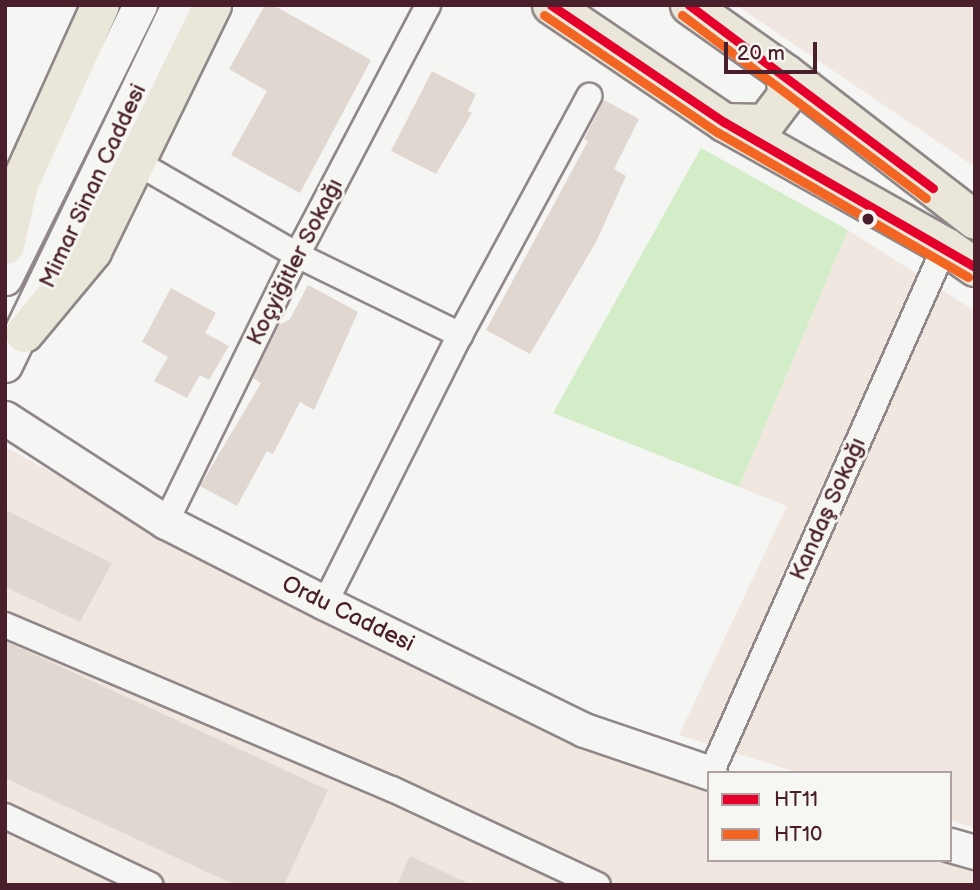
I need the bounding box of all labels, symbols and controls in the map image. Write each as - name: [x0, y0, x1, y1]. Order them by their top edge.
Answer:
- scale bar: [728, 28, 821, 72]
- text: 20 m: [737, 41, 785, 66]
- street label: Mimar Sinan Caddesi: [34, 79, 152, 293]
- street label: Koçyiğitler Sokağı: [241, 174, 349, 350]
- unlabelled marker: [861, 212, 875, 226]
- street label: Kandaş Sokağı: [784, 433, 872, 585]
- street label: Ordu Caddesi: [277, 570, 419, 658]
- legend: [707, 771, 952, 862]
- text: HT11: [774, 787, 818, 812]
- text: HT10: [774, 822, 822, 847]

